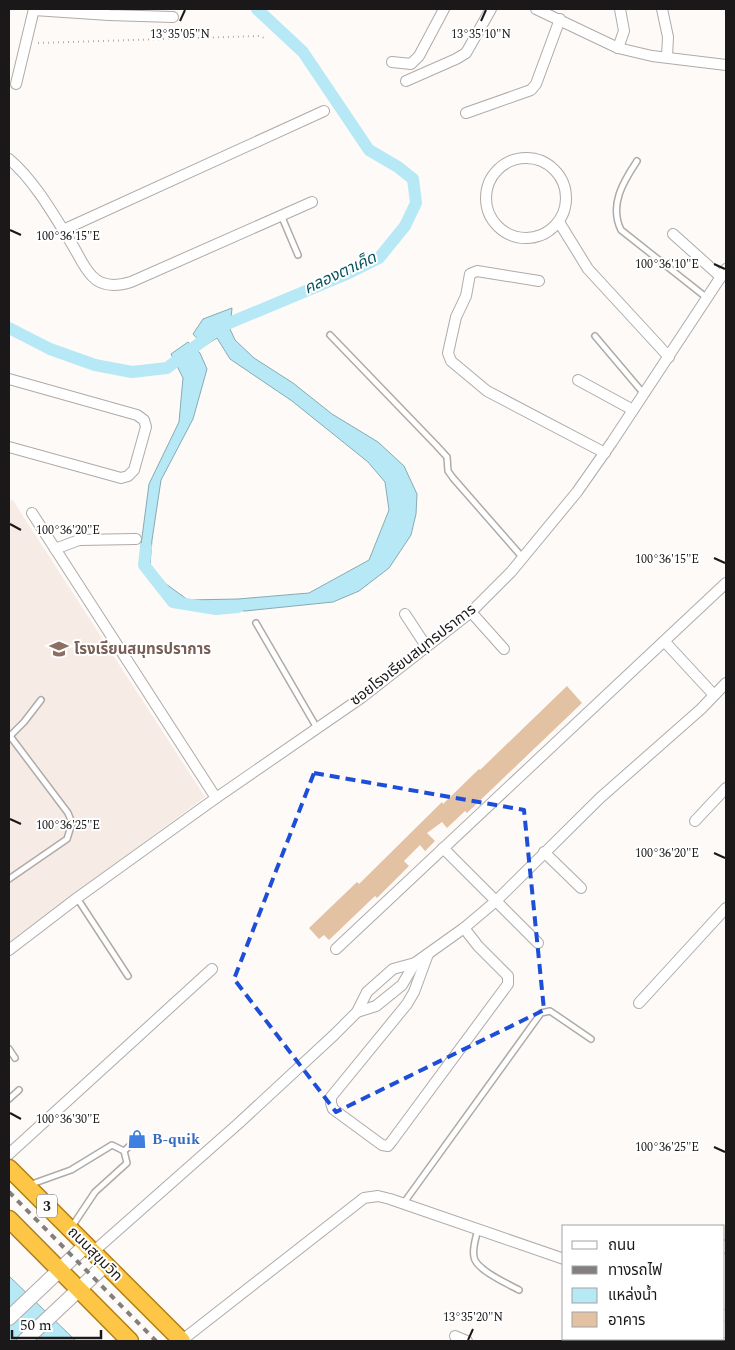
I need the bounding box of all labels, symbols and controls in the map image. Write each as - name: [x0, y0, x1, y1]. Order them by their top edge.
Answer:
- text: 13°35'05"N: [150, 25, 210, 44]
- text: 13°35'10"N: [451, 25, 511, 44]
- text: 100°36'15"E: [36, 227, 100, 246]
- water label: คลองตาเค็ด: [300, 245, 381, 300]
- text: 100°36'10"E: [635, 255, 699, 274]
- text: 100°36'20"E: [36, 521, 100, 540]
- text: 100°36'15"E: [635, 550, 699, 569]
- street label: ซอยโรงเรียนสมุทรปราการ: [345, 598, 481, 712]
- school or university icon: โรงเรียนสมุทรปราการ: [48, 638, 70, 660]
- place label: โรงเรียนสมุทรปราการ: [74, 638, 211, 661]
- text: 100°36'25"E: [36, 816, 100, 835]
- text: 100°36'20"E: [635, 844, 699, 863]
- text: 100°36'30"E: [36, 1110, 100, 1129]
- shop icon: B-quik: [126, 1128, 148, 1150]
- place label: B-quik: [152, 1128, 200, 1151]
- text: 100°36'25"E: [635, 1138, 699, 1157]
- road number: 3: [37, 1194, 57, 1218]
- street label: ถนนสุขุมวิท: [62, 1221, 128, 1287]
- legend: [562, 1225, 725, 1340]
- text: ถนน: [608, 1234, 635, 1257]
- text: ทางรถไฟ: [608, 1259, 662, 1282]
- text: แหล่งน้ำ: [608, 1284, 657, 1307]
- scale bar: [12, 1308, 101, 1340]
- text: 13°35'20"N: [443, 1308, 503, 1327]
- text: อาคาร: [608, 1309, 645, 1332]
- text: 50 m: [20, 1314, 52, 1337]

